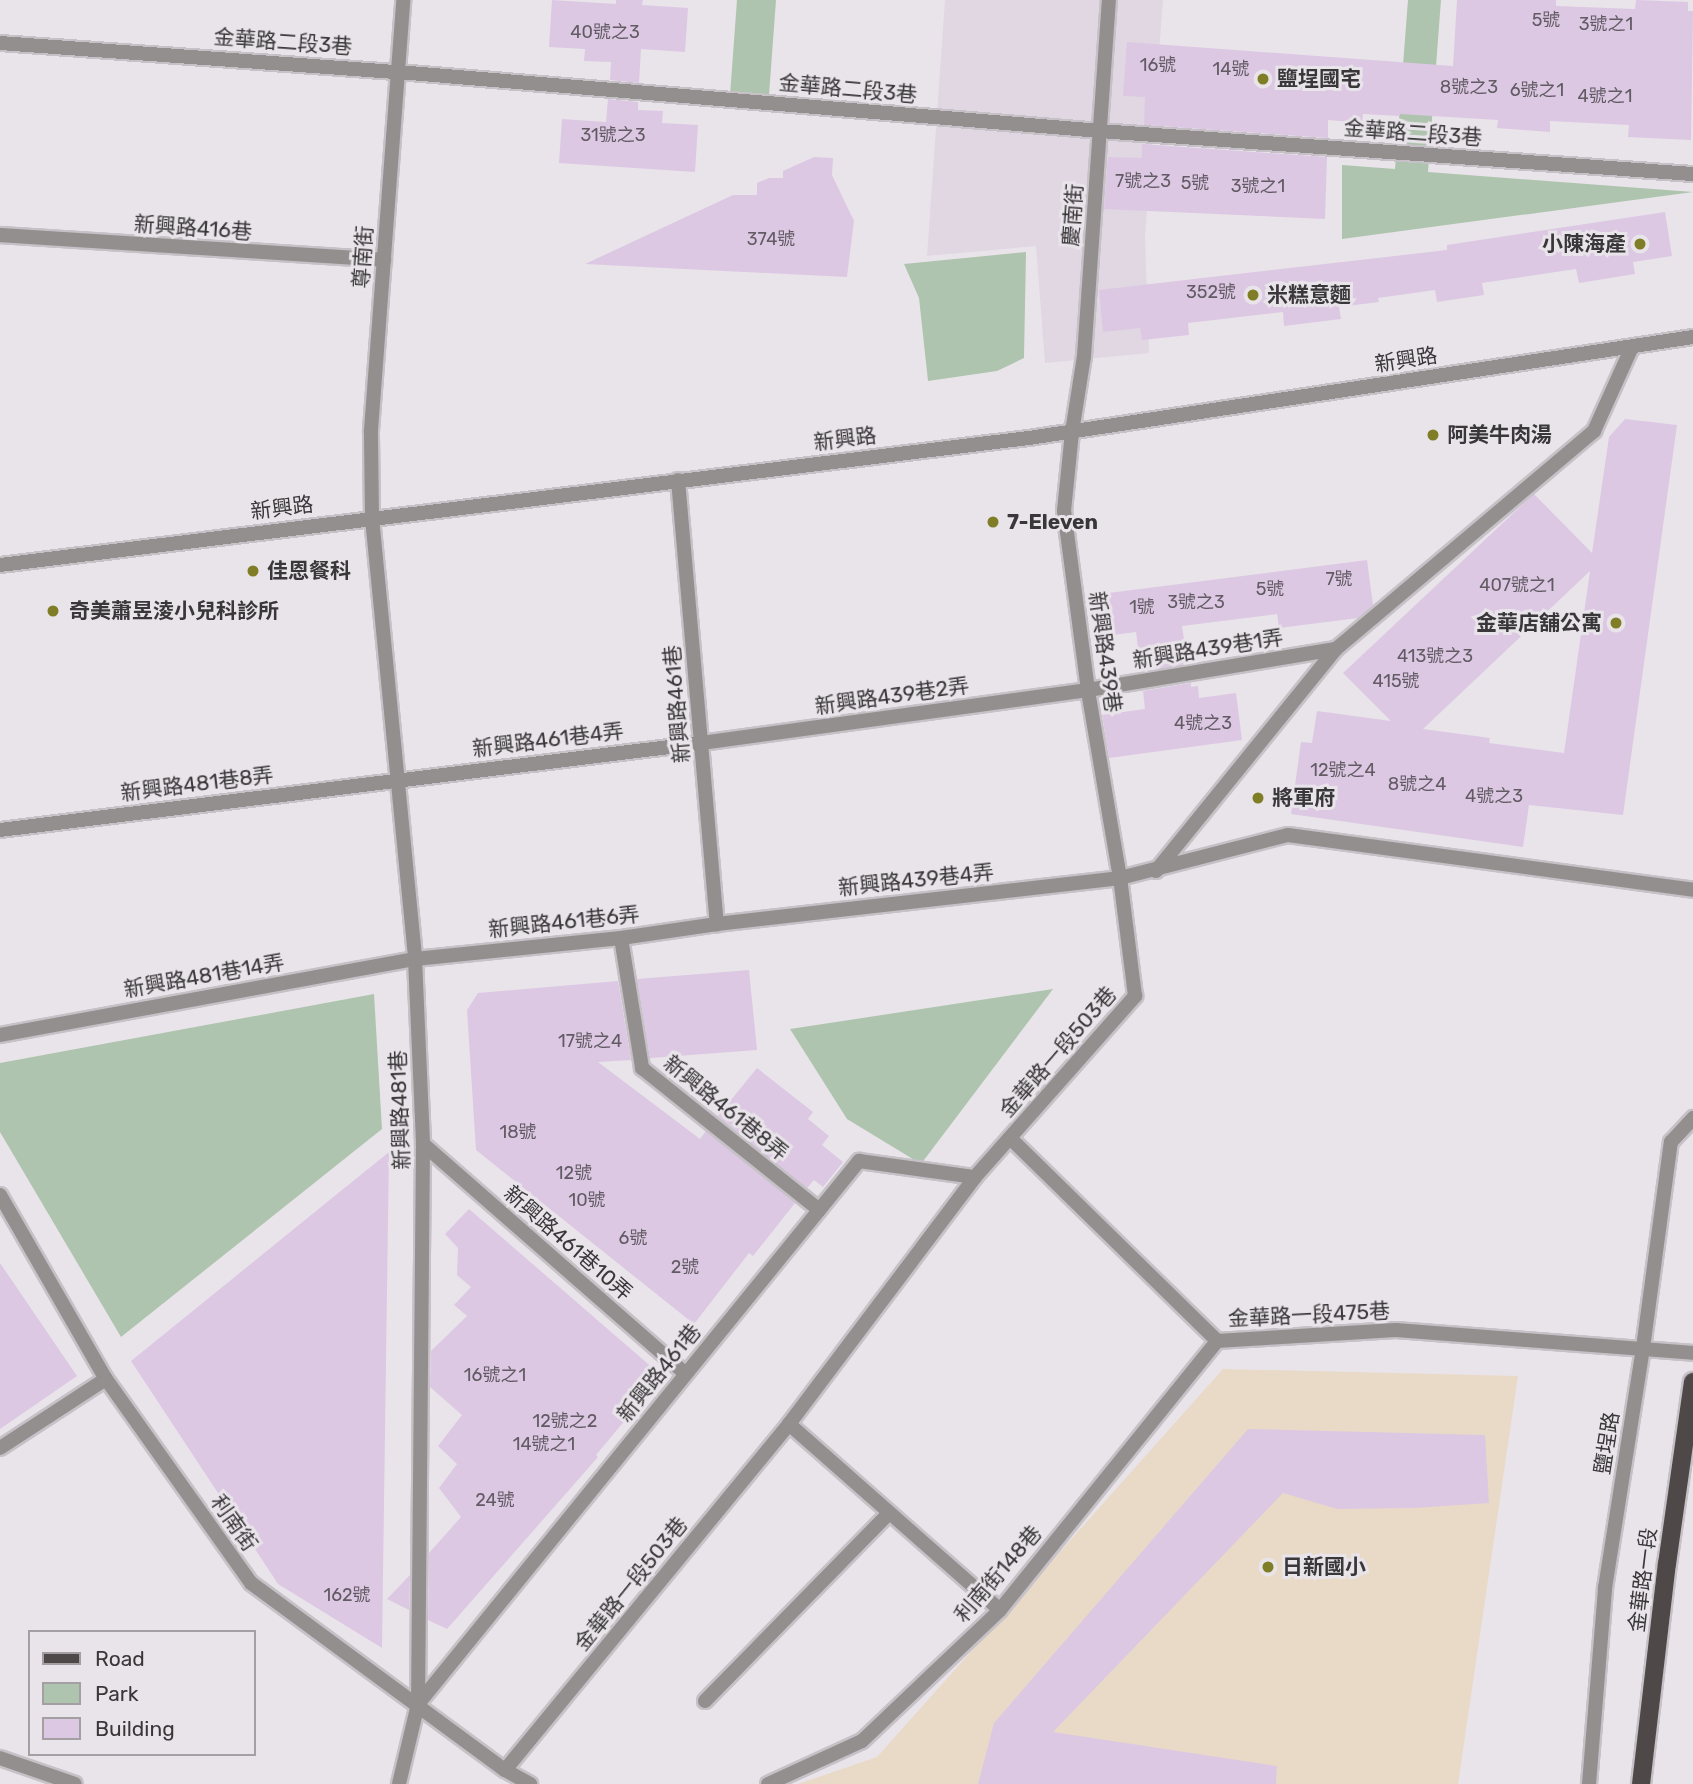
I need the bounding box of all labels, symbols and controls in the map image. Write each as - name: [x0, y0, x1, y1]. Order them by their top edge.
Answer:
- house number: 5號: [1532, 9, 1560, 31]
- house number: 3號之1: [1579, 13, 1633, 35]
- house number: 40號之3: [570, 21, 640, 43]
- street label: 金華路二段3巷: [213, 25, 353, 59]
- house number: 16號: [1140, 54, 1176, 76]
- house number: 14號: [1213, 58, 1249, 80]
- place label: 鹽埕國宅: [1277, 66, 1361, 92]
- street label: 金華路二段3巷: [778, 70, 918, 108]
- marker: 鹽埕國宅: [1255, 71, 1271, 87]
- house number: 8號之3: [1440, 76, 1498, 98]
- house number: 6號之1: [1510, 79, 1564, 101]
- house number: 4號之1: [1578, 85, 1632, 107]
- street label: 金華路二段3巷: [1343, 116, 1483, 150]
- house number: 31號之3: [580, 124, 646, 146]
- house number: 7號之3: [1115, 170, 1171, 192]
- house number: 5號: [1181, 172, 1209, 194]
- house number: 3號之1: [1231, 175, 1285, 197]
- street label: 慶南街: [1058, 183, 1088, 247]
- street label: 新興路416巷: [133, 211, 253, 245]
- street label: 尊南街: [348, 225, 378, 289]
- house number: 374號: [747, 228, 795, 250]
- place label: 小陳海產: [1542, 231, 1626, 257]
- marker: 小陳海產: [1632, 236, 1648, 252]
- house number: 352號: [1186, 281, 1236, 303]
- place label: 米糕意麵: [1267, 282, 1351, 308]
- marker: 米糕意麵: [1245, 287, 1261, 303]
- street label: 新興路: [1373, 343, 1439, 377]
- place label: 阿美牛肉湯: [1447, 422, 1552, 448]
- street label: 新興路: [812, 423, 878, 455]
- marker: 阿美牛肉湯: [1425, 427, 1441, 443]
- street label: 新興路: [249, 492, 315, 524]
- place label: 7-Eleven: [1007, 509, 1098, 535]
- marker: 7-Eleven: [985, 514, 1001, 530]
- place label: 佳恩餐科: [267, 558, 351, 584]
- marker: 佳恩餐科: [245, 563, 261, 579]
- house number: 7號: [1325, 568, 1353, 590]
- house number: 407號之1: [1479, 574, 1555, 596]
- house number: 5號: [1256, 578, 1284, 600]
- street label: 新興路439巷: [1084, 590, 1126, 714]
- house number: 3號之3: [1167, 591, 1225, 613]
- house number: 1號: [1129, 596, 1155, 618]
- place label: 奇美蕭昱淩小兒科診所: [69, 598, 279, 624]
- marker: 奇美蕭昱淩小兒科診所: [43, 601, 63, 621]
- place label: 金華店舖公寓: [1476, 610, 1602, 636]
- marker: 金華店舖公寓: [1608, 615, 1624, 631]
- street label: 新興路439巷1弄: [1131, 625, 1285, 673]
- street label: 新興路461巷: [659, 644, 695, 764]
- house number: 413號之3: [1397, 645, 1473, 667]
- house number: 415號: [1372, 670, 1420, 692]
- street label: 新興路439巷2弄: [813, 673, 971, 719]
- house number: 4號之3: [1174, 712, 1232, 734]
- street label: 新興路461巷4弄: [471, 718, 625, 762]
- house number: 12號之4: [1310, 759, 1376, 781]
- street label: 新興路481巷8弄: [119, 762, 275, 806]
- house number: 8號之4: [1388, 773, 1446, 795]
- place label: 將軍府: [1272, 785, 1335, 811]
- house number: 4號之3: [1465, 785, 1523, 807]
- marker: 將軍府: [1250, 790, 1266, 806]
- street label: 新興路439巷4弄: [837, 859, 995, 901]
- street label: 新興路461巷6弄: [487, 902, 641, 942]
- street label: 新興路481巷14弄: [122, 949, 286, 1003]
- street label: 金華路一段503巷: [995, 982, 1121, 1122]
- house number: 17號之4: [558, 1030, 622, 1052]
- street label: 新興路481巷: [385, 1050, 415, 1170]
- street label: 新興路461巷8弄: [659, 1050, 793, 1166]
- house number: 18號: [499, 1121, 537, 1143]
- house number: 12號: [556, 1162, 592, 1184]
- street label: 新興路461巷10弄: [499, 1181, 637, 1305]
- house number: 10號: [568, 1189, 606, 1211]
- house number: 6號: [619, 1227, 647, 1249]
- house number: 2號: [671, 1256, 699, 1278]
- street label: 金華路一段475巷: [1227, 1298, 1391, 1332]
- street label: 新興路461巷: [612, 1319, 706, 1427]
- house number: 16號之1: [464, 1364, 526, 1386]
- house number: 12號之2: [533, 1410, 597, 1432]
- street label: 鹽埕路: [1590, 1410, 1624, 1476]
- house number: 14號之1: [513, 1433, 575, 1455]
- house number: 24號: [475, 1489, 515, 1511]
- street label: 利南街: [206, 1490, 262, 1556]
- street label: 金華路一段503巷: [569, 1512, 693, 1656]
- street label: 利南街148巷: [949, 1521, 1047, 1627]
- street label: 金華路一段: [1624, 1526, 1662, 1634]
- place label: 日新國小: [1282, 1554, 1366, 1580]
- marker: 日新國小: [1260, 1559, 1276, 1575]
- house number: 162號: [323, 1584, 371, 1606]
- legend: [28, 1630, 256, 1756]
- text: Road: [95, 1646, 145, 1671]
- text: Park: [95, 1681, 139, 1706]
- text: Building: [95, 1716, 175, 1741]

